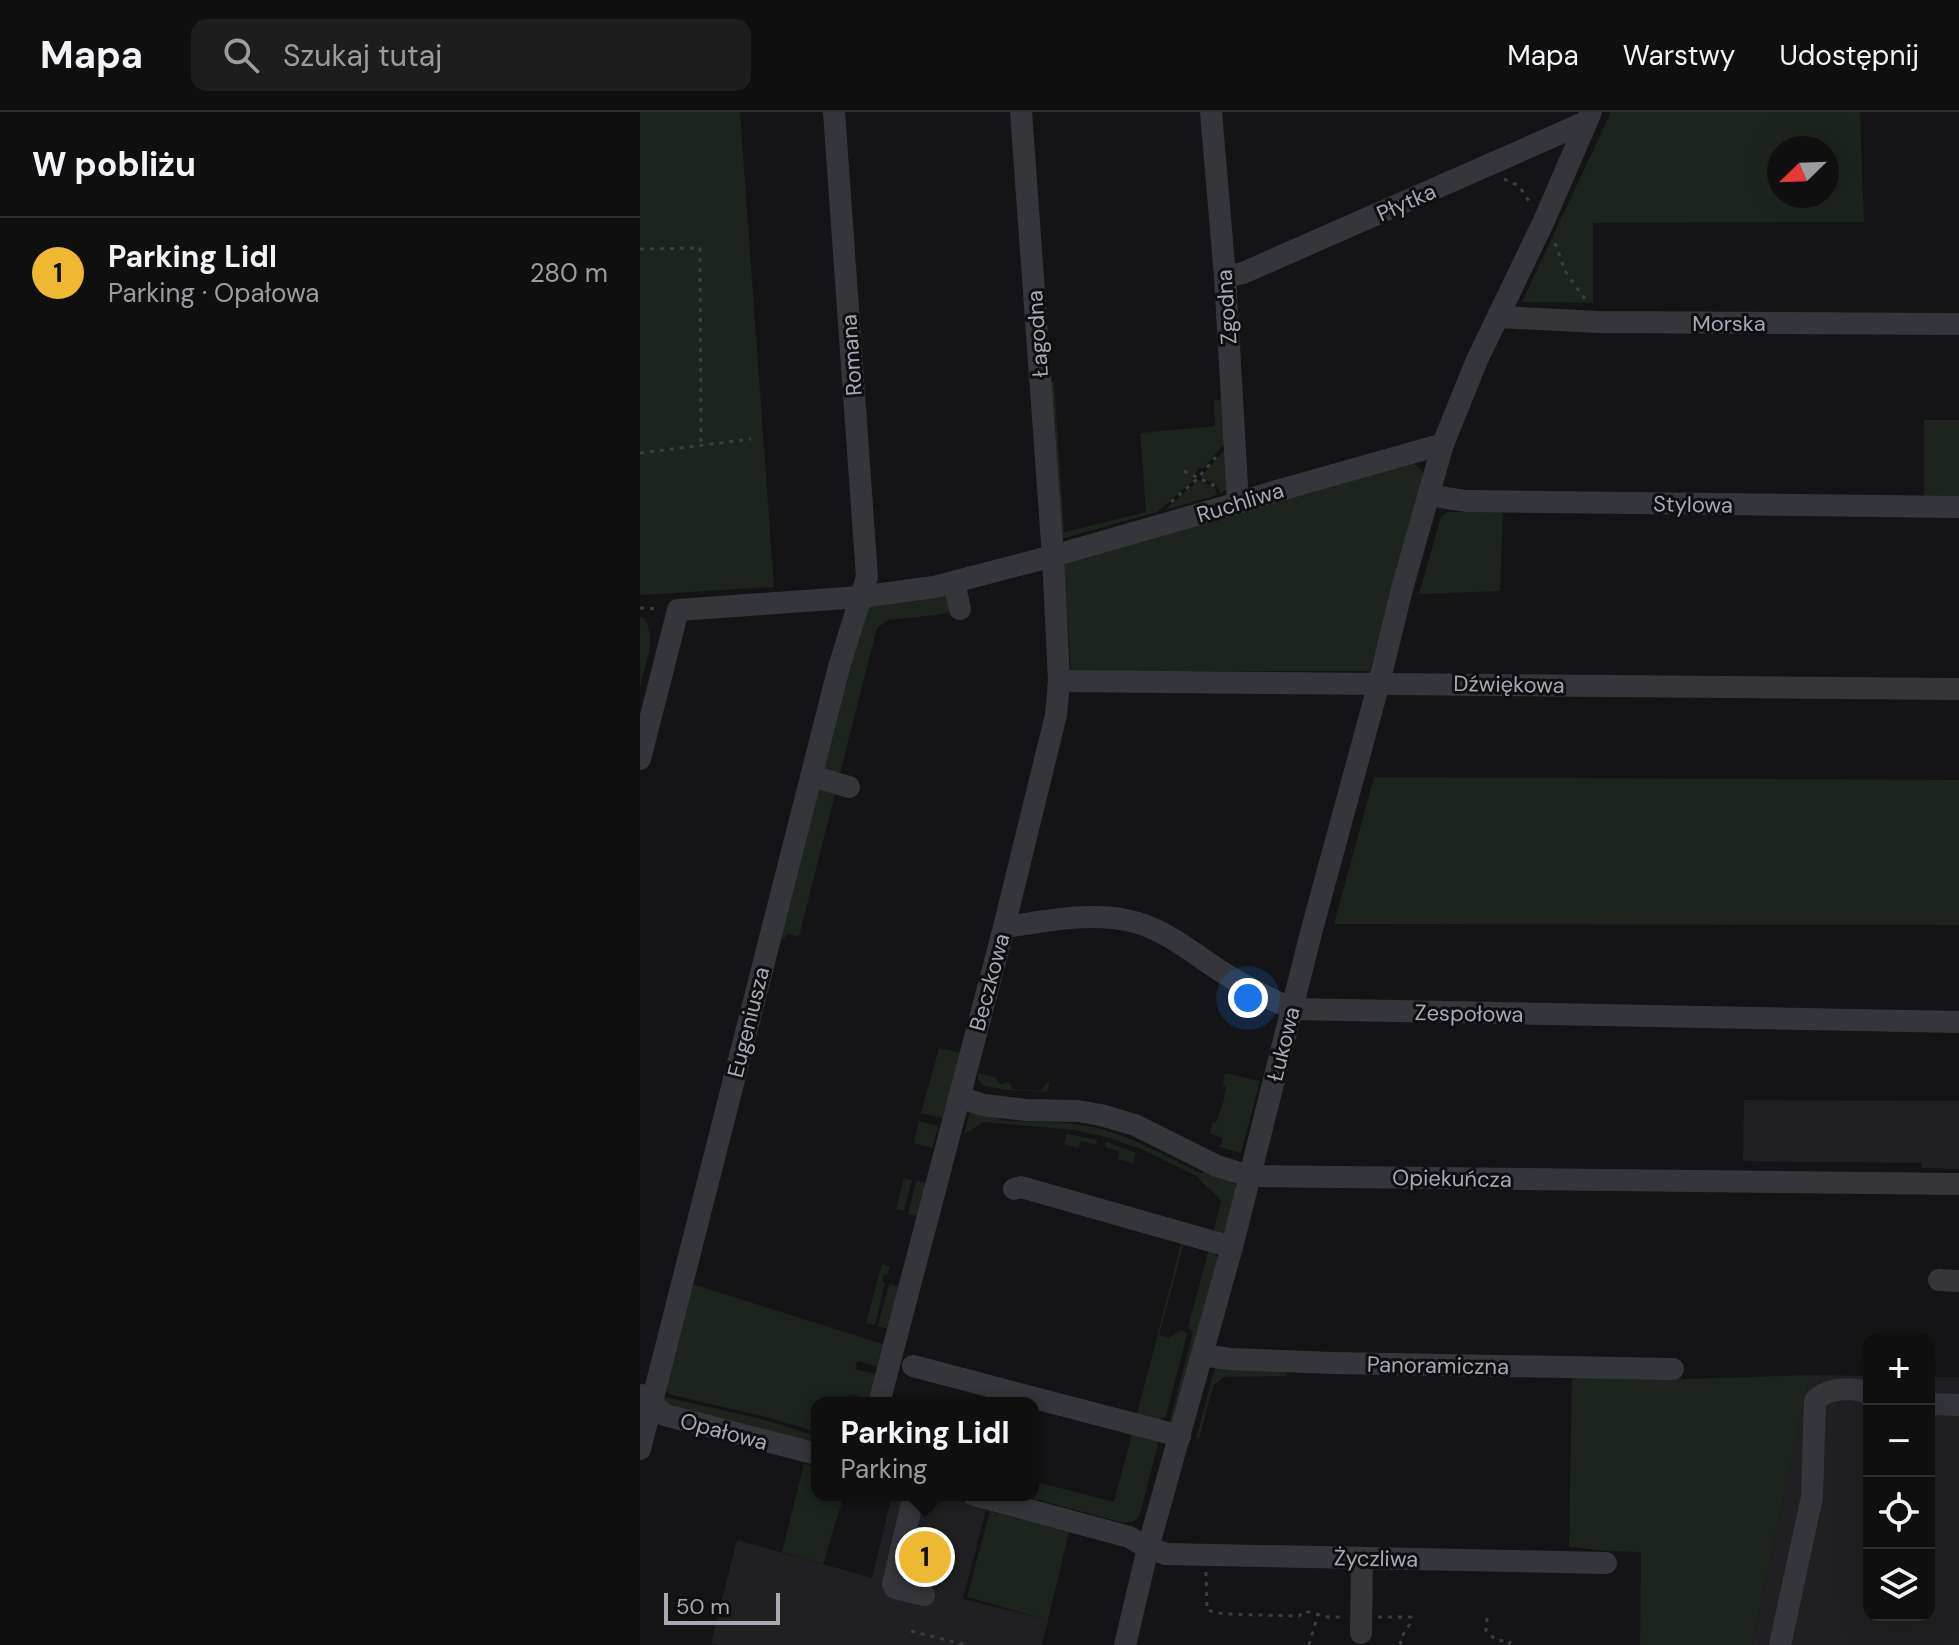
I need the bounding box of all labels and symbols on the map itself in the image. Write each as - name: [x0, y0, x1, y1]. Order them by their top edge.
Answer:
- north arrow: [1767, 136, 1839, 208]
- street label: Płytka: [1372, 177, 1440, 228]
- street label: Zgodna: [1209, 268, 1244, 345]
- street label: Łagodna: [1020, 289, 1055, 379]
- street label: Morska: [1692, 309, 1766, 338]
- street label: Romana: [834, 313, 869, 397]
- street label: Ruchliwa: [1193, 476, 1287, 529]
- street label: Stylowa: [1653, 489, 1733, 520]
- street label: Dźwiękowa: [1453, 669, 1565, 700]
- street label: Beczkowa: [963, 930, 1016, 1034]
- street label: Eugeniusza: [721, 964, 776, 1080]
- your location: [1228, 978, 1268, 1018]
- street label: Zespołowa: [1414, 998, 1524, 1029]
- street label: Łukowa: [1260, 1004, 1307, 1085]
- street label: Opiekuńcza: [1392, 1163, 1512, 1194]
- street label: Panoramiczna: [1367, 1350, 1509, 1381]
- street label: Opałowa: [677, 1406, 771, 1457]
- pin: 1: [899, 1527, 951, 1587]
- street label: Życzliwa: [1334, 1543, 1418, 1574]
- scale bar: [664, 1589, 780, 1625]

